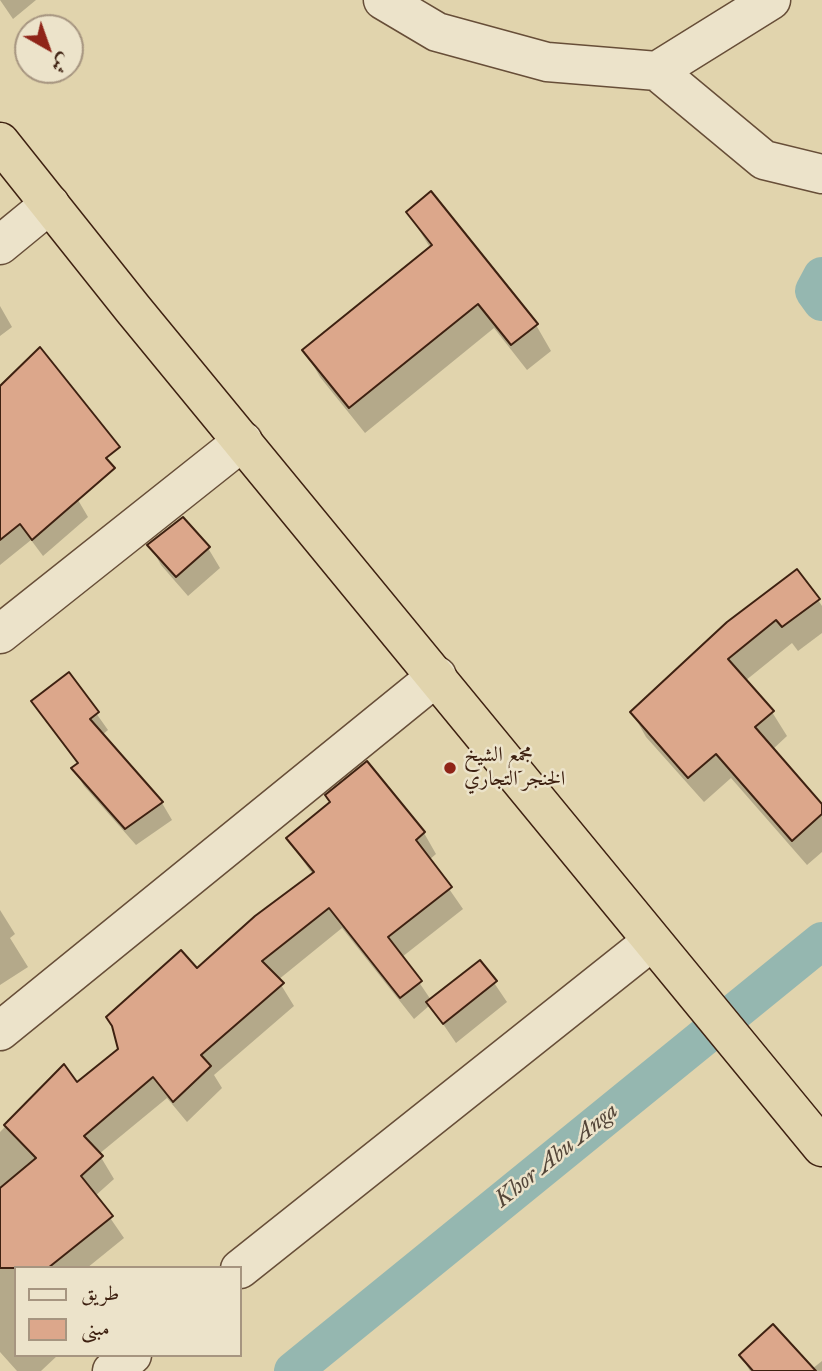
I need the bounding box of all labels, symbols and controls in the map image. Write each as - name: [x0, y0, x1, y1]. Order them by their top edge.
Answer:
- north arrow: [14, 14, 84, 84]
- text: ش: [47, 49, 76, 79]
- place label: مجمع الشيخ الخنجر التجاري: [464, 743, 565, 793]
- marker: مجمع الشيخ الخنجر التجاري: [442, 760, 458, 776]
- water label: Khor Abu Anga: [490, 1098, 624, 1214]
- legend: [14, 1266, 242, 1357]
- text: طريق: [81, 1280, 119, 1306]
- text: مبنى: [81, 1315, 110, 1341]

